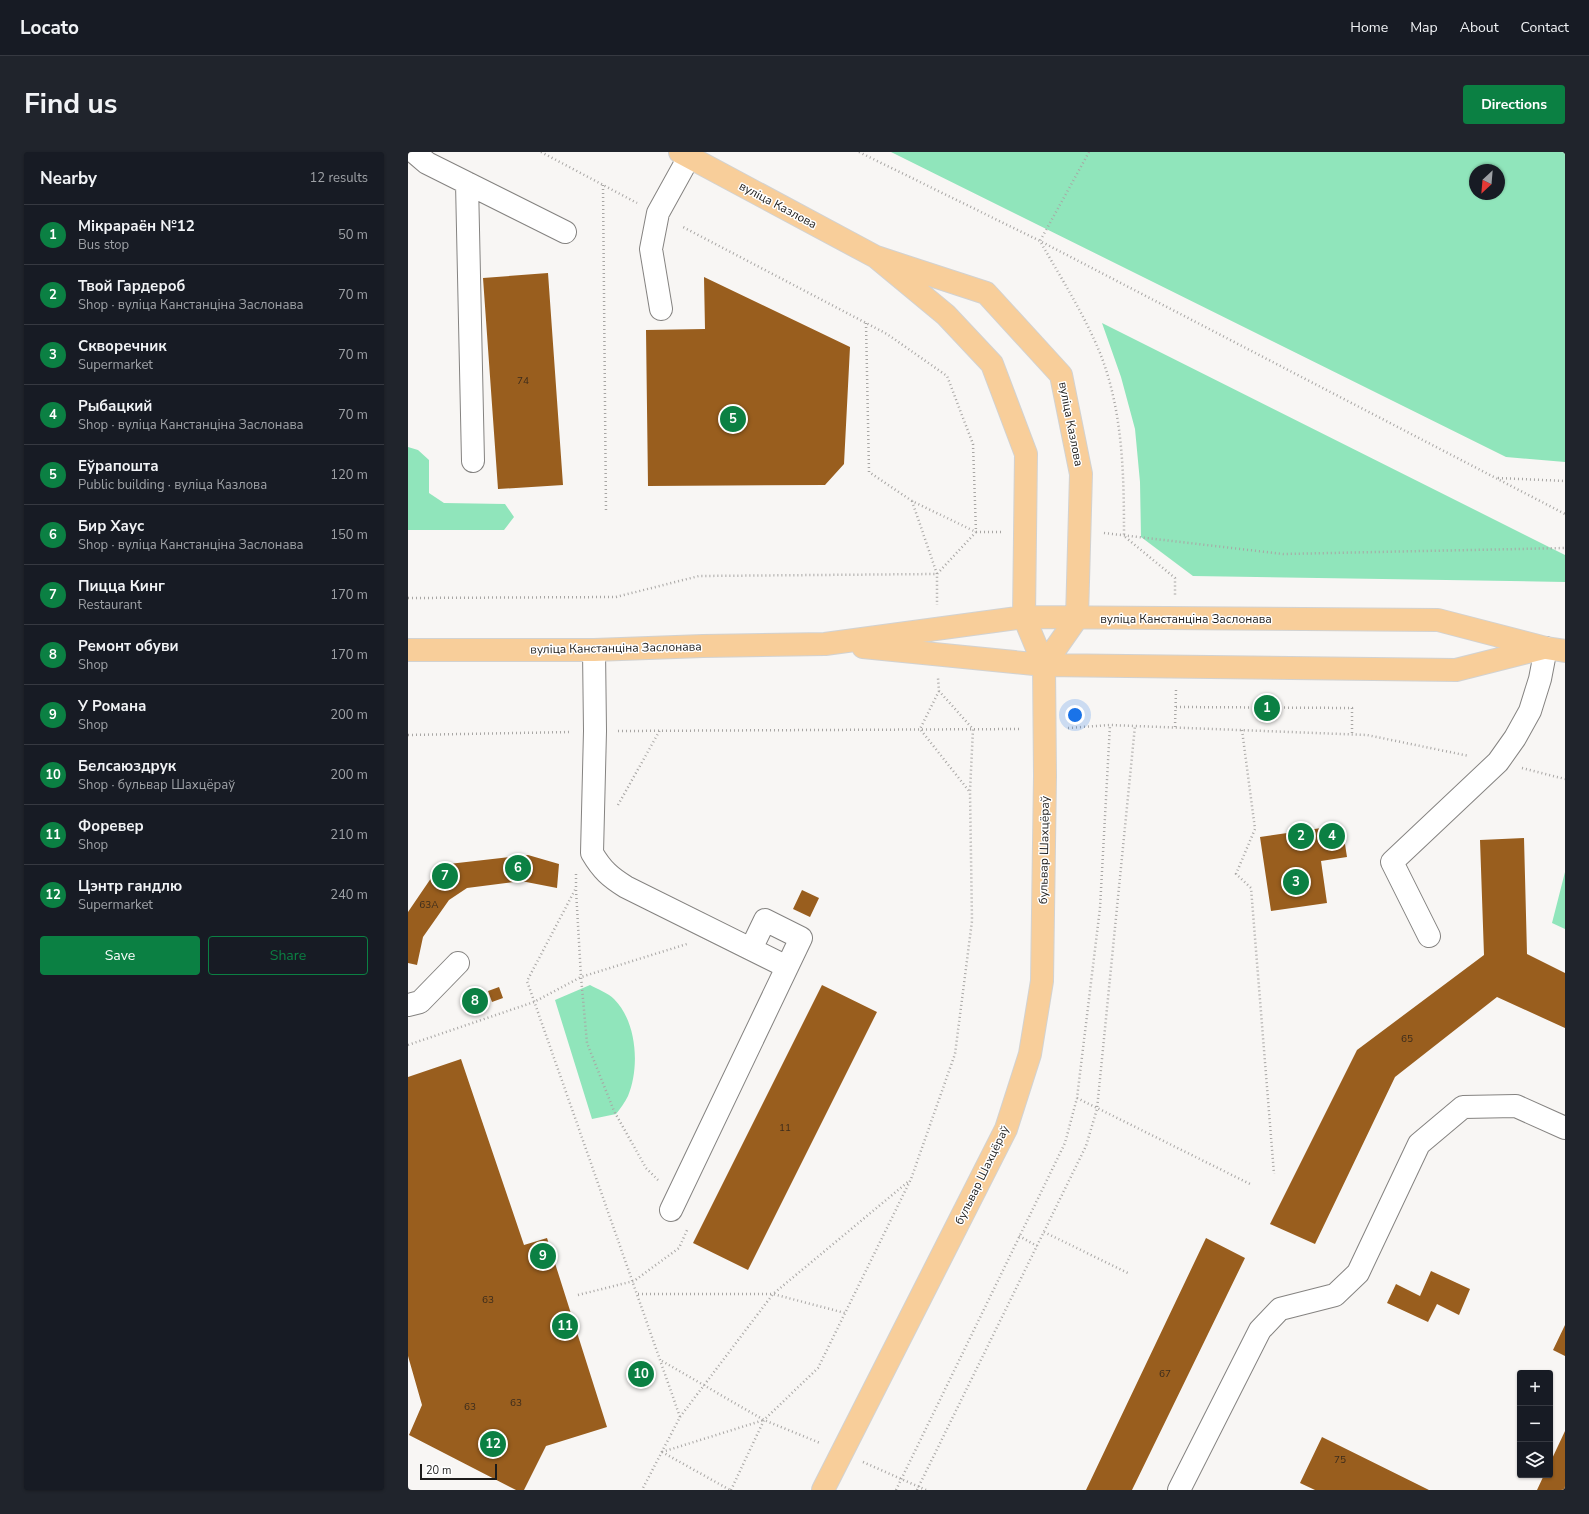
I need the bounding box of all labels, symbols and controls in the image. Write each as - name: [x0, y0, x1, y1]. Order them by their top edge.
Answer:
- text: Locato: [20, 15, 79, 41]
- text: Home: [1350, 18, 1388, 37]
- text: Map: [1410, 18, 1438, 37]
- text: About: [1460, 18, 1499, 37]
- text: Contact: [1521, 18, 1569, 37]
- text: Find us: [24, 85, 118, 123]
- button: Directions: [1463, 85, 1565, 124]
- north arrow: [1469, 164, 1505, 200]
- text: Nearby: [40, 167, 97, 190]
- text: 12 results: [309, 169, 368, 187]
- street label: вуліца Казлова: [736, 178, 820, 232]
- text: Мікрараён №12: [78, 216, 195, 236]
- text: 1: [49, 226, 57, 244]
- text: 50 m: [338, 226, 368, 244]
- text: Bus stop: [78, 236, 129, 254]
- text: Твой Гардероб: [78, 276, 185, 296]
- text: 2: [49, 286, 57, 304]
- text: 70 m: [338, 286, 368, 304]
- text: Shop · вуліца Канстанціна Заслонава: [78, 296, 304, 314]
- text: Скворечник: [78, 336, 167, 356]
- text: 3: [49, 346, 57, 364]
- text: 70 m: [338, 346, 368, 364]
- text: Supermarket: [78, 356, 153, 374]
- house number: 74: [517, 374, 529, 388]
- street label: вуліца Казлова: [1055, 380, 1087, 468]
- text: Рыбацкий: [78, 396, 152, 416]
- pin: 5: [720, 404, 746, 434]
- text: 4: [49, 406, 57, 424]
- text: 70 m: [338, 406, 368, 424]
- text: Shop · вуліца Канстанціна Заслонава: [78, 416, 304, 434]
- text: Еўрапошта: [78, 456, 159, 476]
- text: 5: [49, 466, 57, 484]
- text: 120 m: [330, 466, 368, 484]
- text: Public building · вуліца Казлова: [78, 476, 267, 494]
- text: Бир Хаус: [78, 516, 144, 536]
- text: 6: [49, 526, 57, 544]
- text: 150 m: [330, 526, 368, 544]
- text: Shop · вуліца Канстанціна Заслонава: [78, 536, 304, 554]
- text: Пицца Кинг: [78, 576, 165, 596]
- text: 7: [49, 586, 57, 604]
- text: 170 m: [330, 586, 368, 604]
- text: Restaurant: [78, 596, 142, 614]
- street label: вуліца Канстанціна Заслонава: [1100, 611, 1272, 627]
- text: Ремонт обуви: [78, 636, 179, 656]
- street label: вуліца Канстанціна Заслонава: [530, 639, 702, 657]
- text: 8: [49, 646, 57, 664]
- text: 170 m: [330, 646, 368, 664]
- text: Shop: [78, 656, 108, 674]
- pin: 1: [1254, 693, 1280, 723]
- text: У Романа: [78, 696, 147, 716]
- your location: [1065, 705, 1085, 725]
- text: 9: [49, 706, 57, 724]
- text: 200 m: [330, 706, 368, 724]
- text: Shop: [78, 716, 108, 734]
- text: Белсаюздрук: [78, 756, 176, 776]
- text: 10: [45, 766, 61, 784]
- text: 200 m: [330, 766, 368, 784]
- text: Shop · бульвар Шахцёраў: [78, 776, 235, 794]
- street label: бульвар Шахцёраў: [1035, 795, 1053, 904]
- text: Форевер: [78, 816, 144, 836]
- pin: 2: [1288, 821, 1314, 851]
- pin: 4: [1319, 821, 1345, 851]
- text: 11: [45, 826, 61, 844]
- text: 210 m: [330, 826, 368, 844]
- text: Shop: [78, 836, 108, 854]
- pin: 6: [505, 853, 531, 883]
- pin: 7: [432, 861, 458, 891]
- pin: 3: [1283, 867, 1309, 897]
- text: Цэнтр гандлю: [78, 876, 182, 896]
- text: 12: [45, 886, 61, 904]
- text: 240 m: [330, 886, 368, 904]
- text: Supermarket: [78, 896, 153, 914]
- house number: 63А: [419, 898, 439, 912]
- button: Save: [40, 936, 200, 975]
- button: Share: [208, 936, 368, 975]
- pin: 8: [462, 986, 488, 1016]
- house number: 65: [1401, 1032, 1413, 1046]
- house number: 11: [779, 1121, 791, 1135]
- street label: бульвар Шахцёраў: [951, 1122, 1013, 1227]
- pin: 9: [530, 1241, 556, 1271]
- house number: 63: [482, 1293, 494, 1307]
- pin: 11: [552, 1311, 578, 1341]
- pin: 10: [628, 1359, 654, 1389]
- house number: 67: [1159, 1367, 1171, 1381]
- map controls: [1517, 1370, 1553, 1478]
- button: +: [1517, 1370, 1553, 1406]
- house number: 63: [510, 1396, 522, 1410]
- house number: 63: [464, 1400, 476, 1414]
- button: −: [1517, 1406, 1553, 1442]
- pin: 12: [480, 1429, 506, 1459]
- button: layers: [1517, 1442, 1553, 1478]
- house number: 75: [1334, 1453, 1346, 1467]
- scale bar: [420, 1462, 497, 1481]
- text: 20 m: [426, 1463, 451, 1478]

